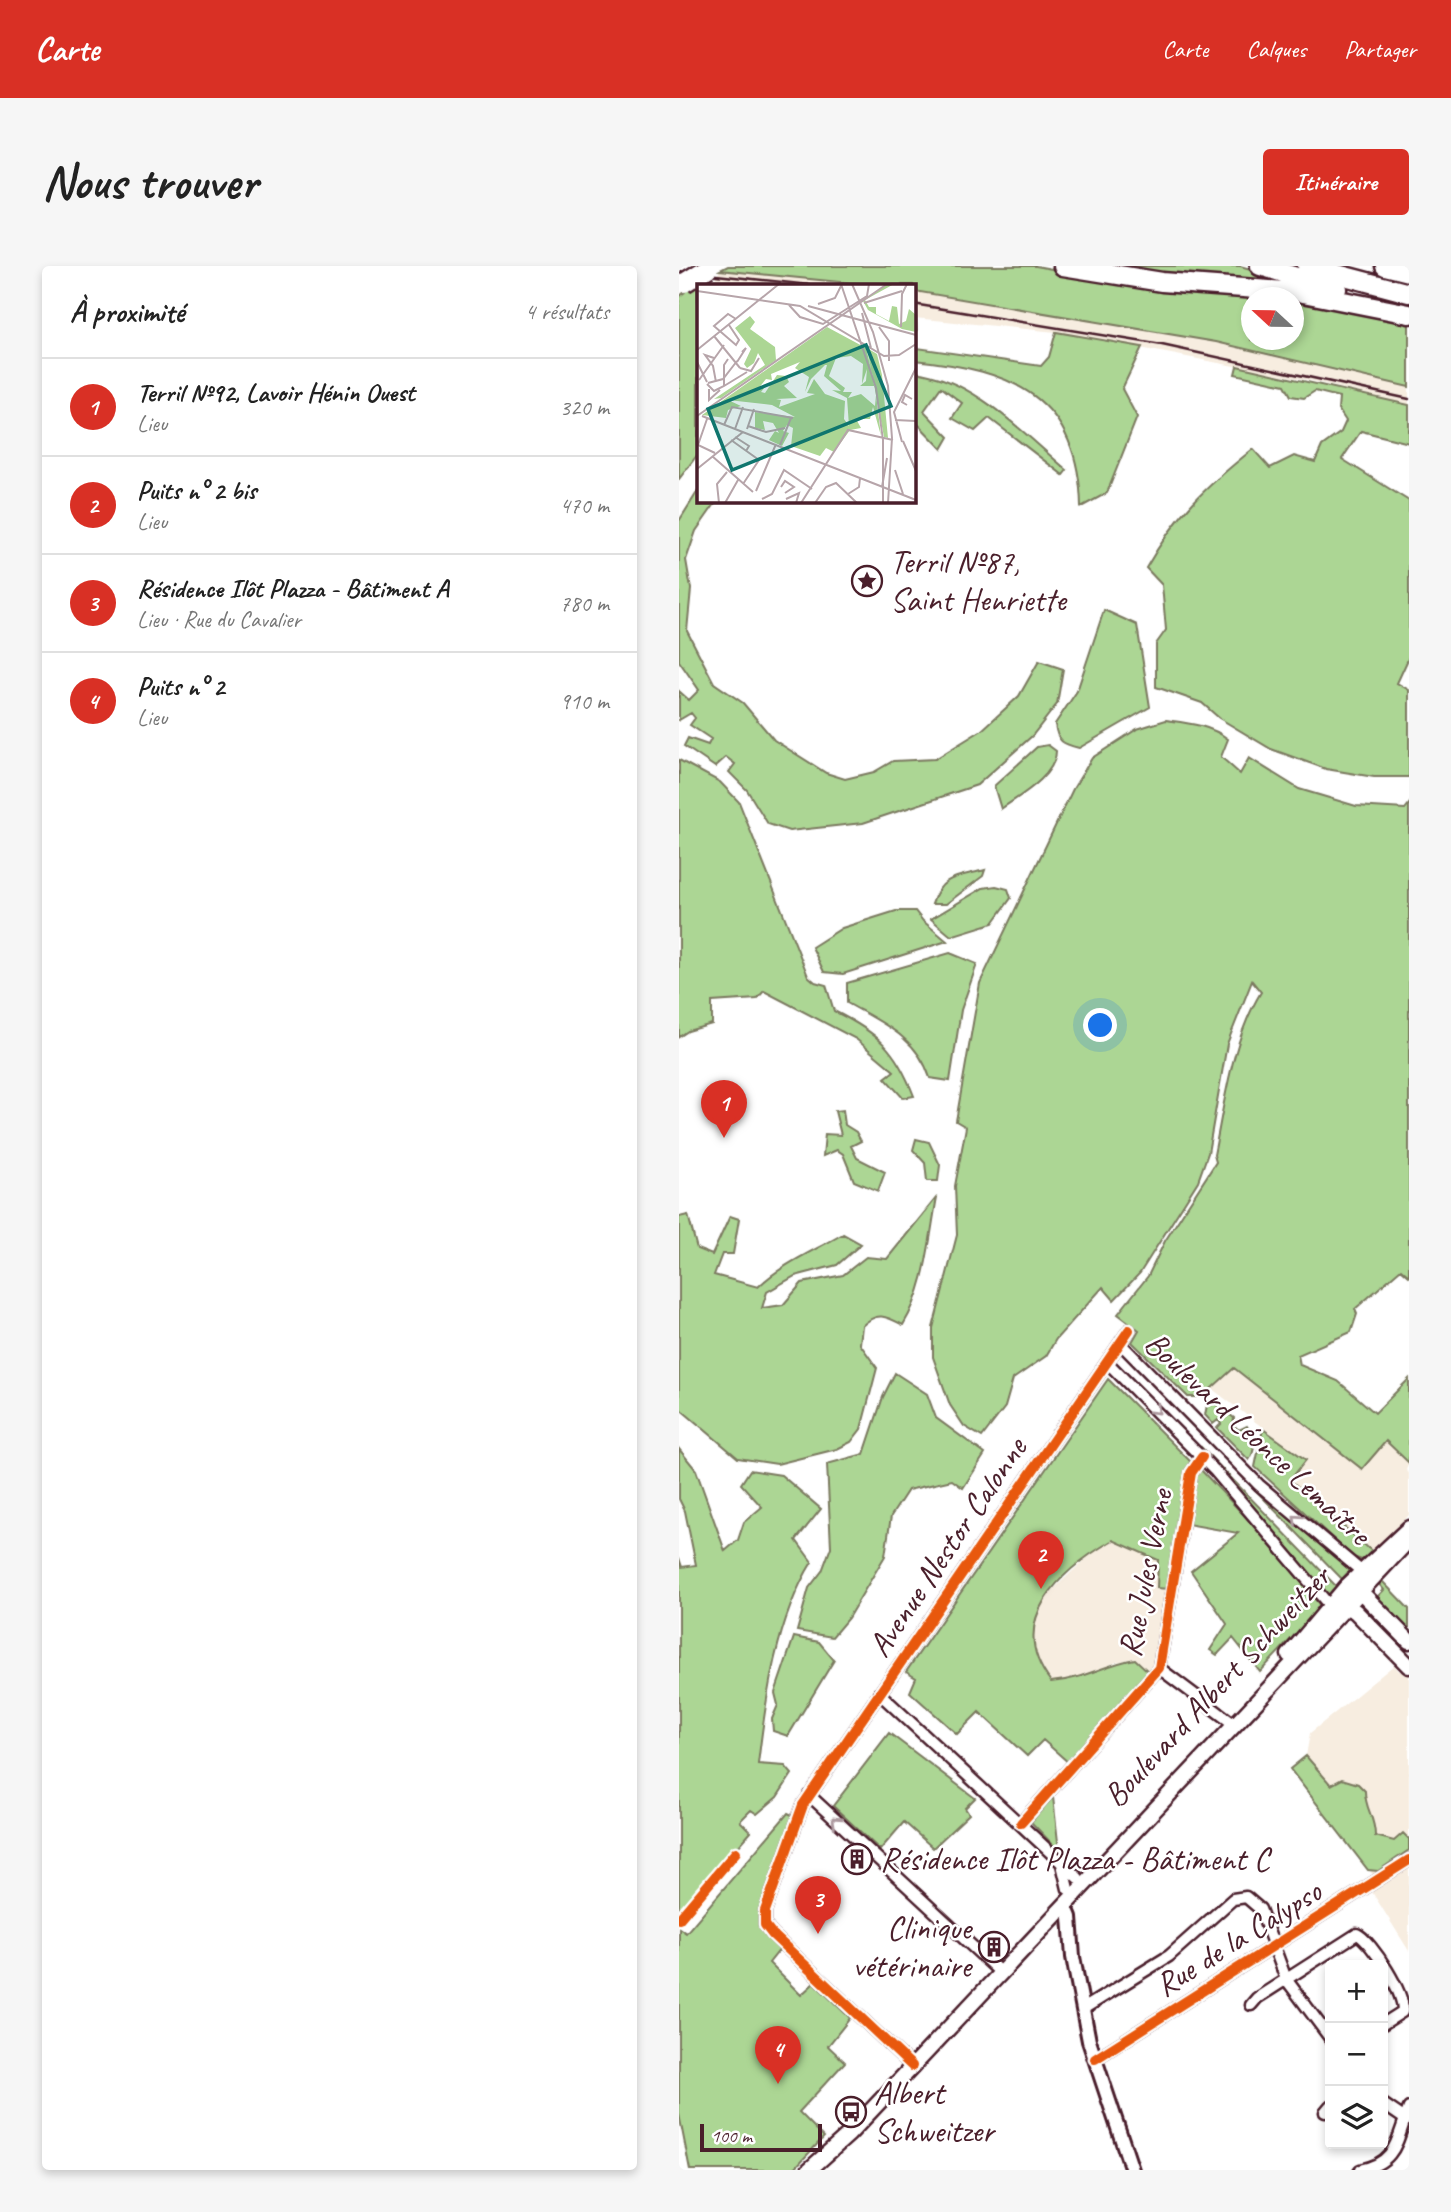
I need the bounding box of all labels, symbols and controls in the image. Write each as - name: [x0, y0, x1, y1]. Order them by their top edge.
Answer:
- text: Carte: [35, 28, 99, 70]
- text: Carte: [1162, 34, 1208, 64]
- text: Calques: [1246, 34, 1306, 64]
- text: Partager: [1344, 34, 1416, 64]
- button: Itinéraire: [1263, 149, 1409, 215]
- text: Nous trouver: [42, 151, 257, 213]
- inset map: [697, 284, 915, 502]
- north arrow: [1241, 287, 1304, 350]
- text: À proximité: [70, 293, 184, 331]
- text: 4 résultats: [525, 297, 609, 326]
- text: Terril №92, Lavoir Hénin Ouest: [137, 376, 415, 409]
- text: 1: [88, 393, 98, 422]
- text: 320 m: [560, 393, 609, 422]
- text: Lieu: [137, 409, 167, 438]
- text: Puits n° 2 bis: [137, 474, 256, 507]
- text: 2: [88, 491, 98, 520]
- text: 470 m: [560, 491, 609, 520]
- text: Lieu: [137, 507, 167, 536]
- place label: Terril №87, Saint Henriette: [890, 541, 1068, 621]
- place icon: Terril №87, Saint Henriette: [850, 564, 884, 598]
- text: Résidence Ilôt Plazza - Bâtiment A: [137, 572, 449, 605]
- text: 3: [88, 589, 98, 618]
- text: 780 m: [560, 589, 609, 618]
- text: Lieu · Rue du Cavalier: [137, 605, 301, 634]
- text: Puits n° 2: [137, 670, 224, 703]
- text: 4: [88, 687, 98, 716]
- text: 910 m: [560, 687, 609, 716]
- text: Lieu: [137, 703, 167, 732]
- your location: [1083, 1008, 1117, 1042]
- pin: 1: [701, 1080, 747, 1138]
- street label: Boulevard Léonce Lemaître: [1136, 1322, 1382, 1555]
- one-way arrow: [1147, 1401, 1160, 1414]
- street label: Avenue Nestor Calonne: [858, 1428, 1037, 1664]
- street label: Rue Jules Verne: [1108, 1484, 1182, 1660]
- one-way arrow: [1292, 1515, 1305, 1528]
- pin: 2: [1018, 1531, 1064, 1589]
- street label: Boulevard Albert Schweitzer: [1094, 1555, 1341, 1816]
- one-way arrow: [832, 1816, 845, 1829]
- place label: Résidence Ilôt Plazza - Bâtiment C: [880, 1838, 1273, 1880]
- building icon: Résidence Ilôt Plazza - Bâtiment C: [840, 1842, 874, 1876]
- street label: Rue de la Calypso: [1147, 1870, 1330, 2006]
- pin: 3: [795, 1876, 841, 1934]
- place label: Clinique vétérinaire: [853, 1907, 973, 1987]
- building icon: Clinique vétérinaire: [977, 1930, 1011, 1964]
- map controls: [1325, 1960, 1388, 2149]
- button: +: [1325, 1960, 1388, 2023]
- button: −: [1325, 2023, 1388, 2086]
- pin: 4: [755, 2026, 801, 2084]
- place label: Albert Schweitzer: [874, 2072, 997, 2152]
- button: layers: [1325, 2086, 1388, 2149]
- bus stop icon: Albert Schweitzer: [834, 2095, 868, 2129]
- scale bar: [700, 2121, 823, 2153]
- text: 100 m: [711, 2124, 752, 2148]

